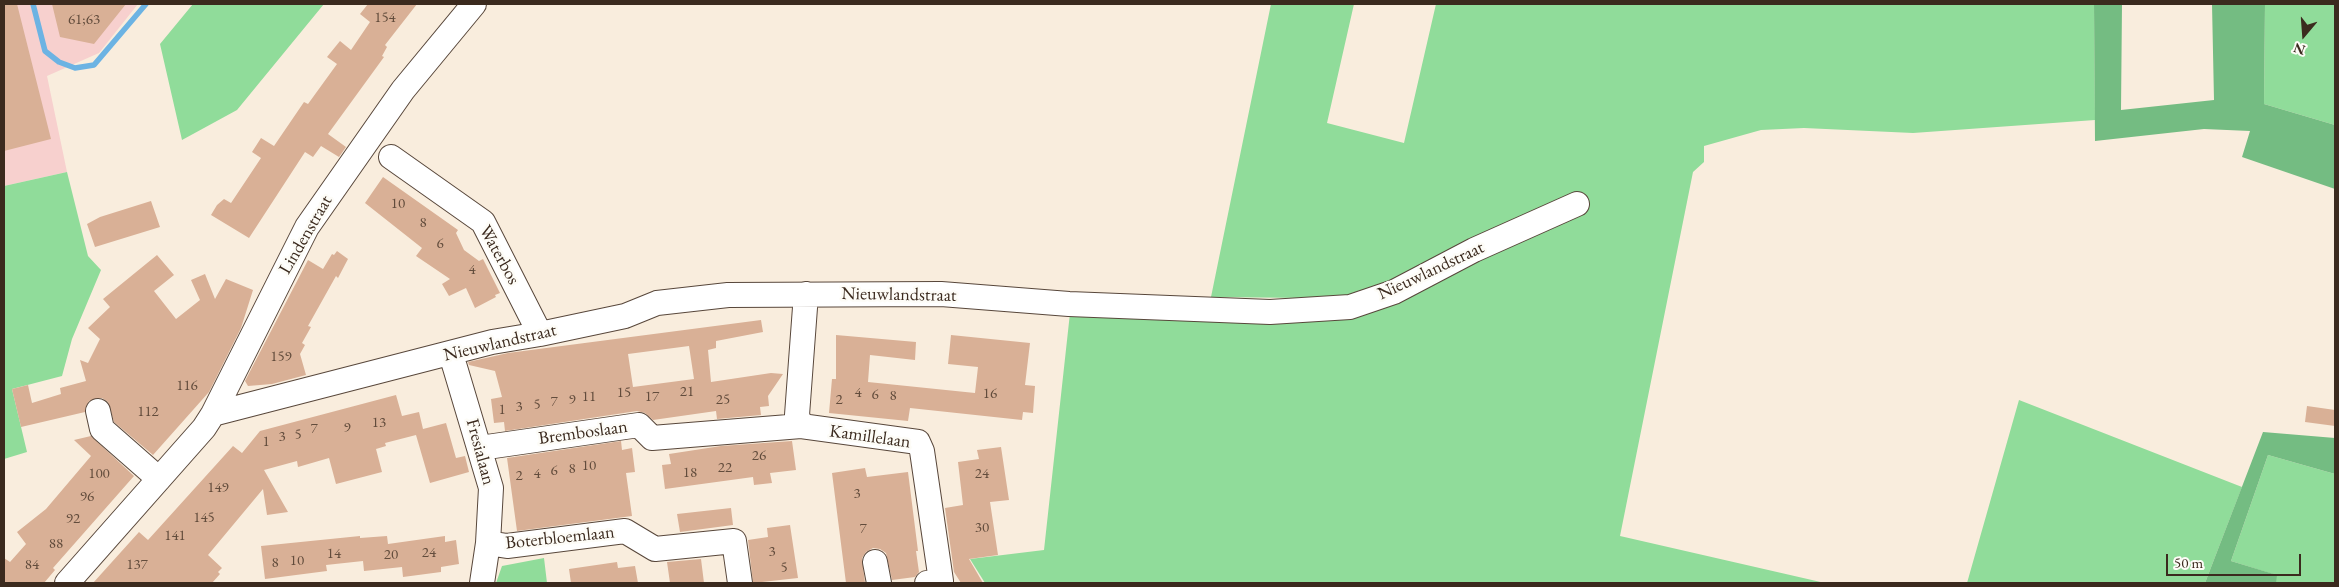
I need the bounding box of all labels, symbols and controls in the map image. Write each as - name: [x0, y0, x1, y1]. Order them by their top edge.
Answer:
- house number: 154: [374, 9, 396, 27]
- north arrow: [2279, 10, 2329, 60]
- house number: 61;63: [68, 11, 100, 29]
- text: N: [2291, 39, 2308, 60]
- street label: Lindenstraat: [275, 192, 337, 278]
- house number: 10: [391, 195, 405, 213]
- house number: 8: [419, 214, 427, 232]
- street label: Waterbos: [474, 222, 524, 288]
- house number: 6: [436, 235, 444, 253]
- street label: Nieuwlandstraat: [1374, 237, 1488, 305]
- house number: 4: [468, 261, 476, 279]
- street label: Nieuwlandstraat: [841, 283, 957, 307]
- street label: Nieuwlandstraat: [441, 320, 559, 366]
- house number: 159: [270, 348, 292, 366]
- house number: 116: [176, 377, 198, 395]
- house number: 21: [680, 383, 694, 401]
- house number: 15: [617, 384, 631, 402]
- house number: 4: [854, 384, 862, 402]
- house number: 16: [983, 385, 997, 403]
- house number: 6: [871, 386, 879, 404]
- house number: 8: [889, 387, 897, 405]
- house number: 11: [582, 388, 596, 406]
- house number: 17: [645, 388, 659, 406]
- house number: 9: [568, 391, 576, 409]
- house number: 25: [716, 391, 730, 409]
- house number: 2: [835, 391, 843, 409]
- house number: 7: [550, 393, 558, 411]
- house number: 5: [533, 396, 541, 414]
- house number: 3: [515, 398, 523, 416]
- house number: 1: [498, 401, 506, 419]
- house number: 112: [137, 403, 159, 421]
- house number: 13: [372, 414, 386, 432]
- street label: Fresialaan: [461, 416, 499, 488]
- street label: Bremboslaan: [537, 416, 629, 450]
- house number: 9: [343, 419, 351, 437]
- house number: 7: [310, 420, 318, 438]
- street label: Kamillelaan: [828, 421, 912, 453]
- house number: 5: [294, 426, 302, 444]
- house number: 3: [278, 428, 286, 446]
- house number: 1: [262, 433, 270, 451]
- house number: 26: [752, 447, 766, 465]
- house number: 10: [582, 457, 596, 475]
- house number: 22: [718, 459, 732, 477]
- house number: 8: [568, 460, 576, 478]
- house number: 6: [550, 462, 558, 480]
- house number: 18: [683, 464, 697, 482]
- house number: 100: [88, 465, 110, 483]
- house number: 4: [533, 465, 541, 483]
- house number: 24: [975, 465, 989, 483]
- house number: 2: [515, 467, 523, 485]
- house number: 149: [207, 479, 229, 497]
- house number: 3: [853, 485, 861, 503]
- house number: 96: [80, 488, 94, 506]
- house number: 145: [193, 509, 215, 527]
- house number: 92: [66, 510, 80, 528]
- house number: 30: [975, 519, 989, 537]
- house number: 7: [859, 520, 867, 538]
- street label: Boterbloemlaan: [504, 522, 616, 554]
- house number: 141: [164, 527, 186, 545]
- house number: 88: [49, 535, 63, 553]
- house number: 3: [768, 543, 776, 561]
- house number: 24: [422, 544, 436, 562]
- scale bar: [2169, 544, 2304, 576]
- house number: 14: [327, 545, 341, 563]
- house number: 20: [384, 546, 398, 564]
- house number: 10: [290, 552, 304, 570]
- text: 50 m: [2174, 553, 2203, 572]
- house number: 8: [271, 554, 279, 572]
- house number: 84: [25, 556, 39, 574]
- house number: 137: [126, 556, 148, 574]
- house number: 5: [780, 559, 788, 577]

